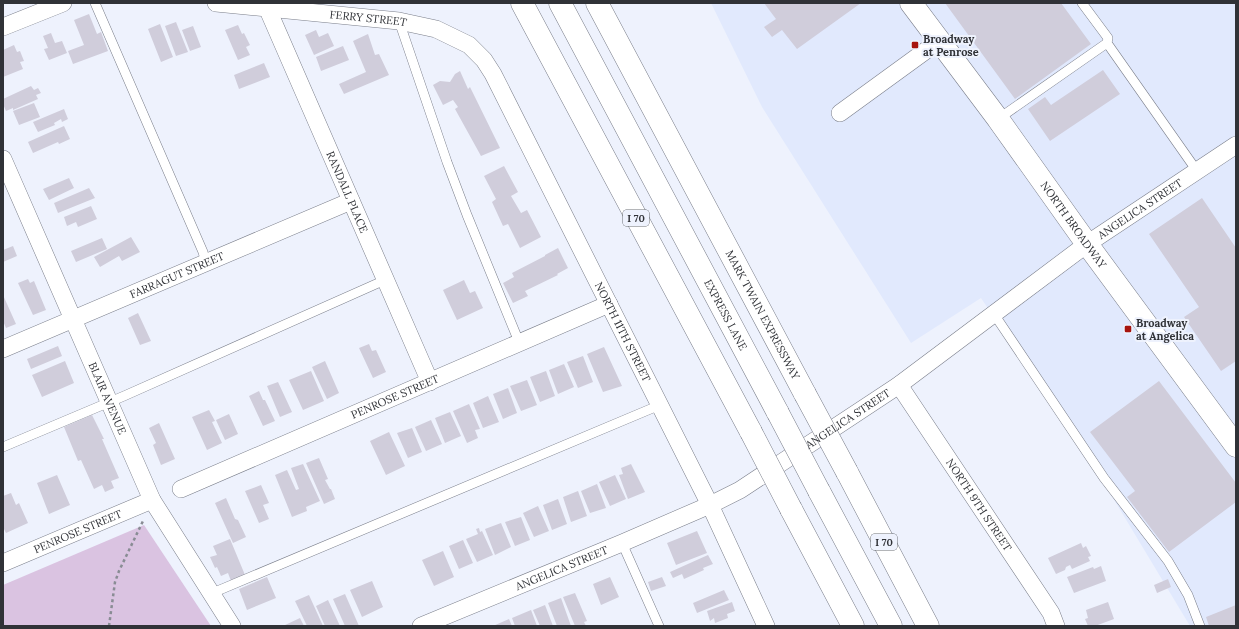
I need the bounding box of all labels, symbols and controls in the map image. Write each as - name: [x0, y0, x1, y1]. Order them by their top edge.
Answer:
- street label: FERRY STREET: [329, 7, 408, 29]
- place label: Broadway at Penrose: [923, 32, 979, 59]
- marker: Broadway at Penrose: [910, 40, 920, 50]
- street label: RANDALL PLACE: [323, 149, 371, 235]
- street label: ANGELICA STREET: [1094, 176, 1185, 243]
- street label: NORTH BROADWAY: [1038, 179, 1110, 272]
- road number: I 70: [623, 210, 649, 226]
- street label: MARK TWAIN EXPRESSWAY: [723, 248, 803, 383]
- street label: FARRAGUT STREET: [128, 249, 226, 301]
- street label: EXPRESS LANE: [701, 277, 750, 353]
- street label: NORTH 11TH STREET: [592, 280, 654, 384]
- place label: Broadway at Angelica: [1136, 316, 1194, 343]
- marker: Broadway at Angelica: [1123, 324, 1133, 334]
- street label: BLAIR AVENUE: [86, 360, 130, 437]
- street label: PENROSE STREET: [349, 371, 441, 422]
- street label: ANGELICA STREET: [802, 386, 893, 452]
- street label: NORTH 9TH STREET: [943, 456, 1015, 554]
- street label: PENROSE STREET: [31, 507, 124, 556]
- road number: I 70: [871, 534, 897, 550]
- street label: ANGELICA STREET: [512, 543, 610, 594]

